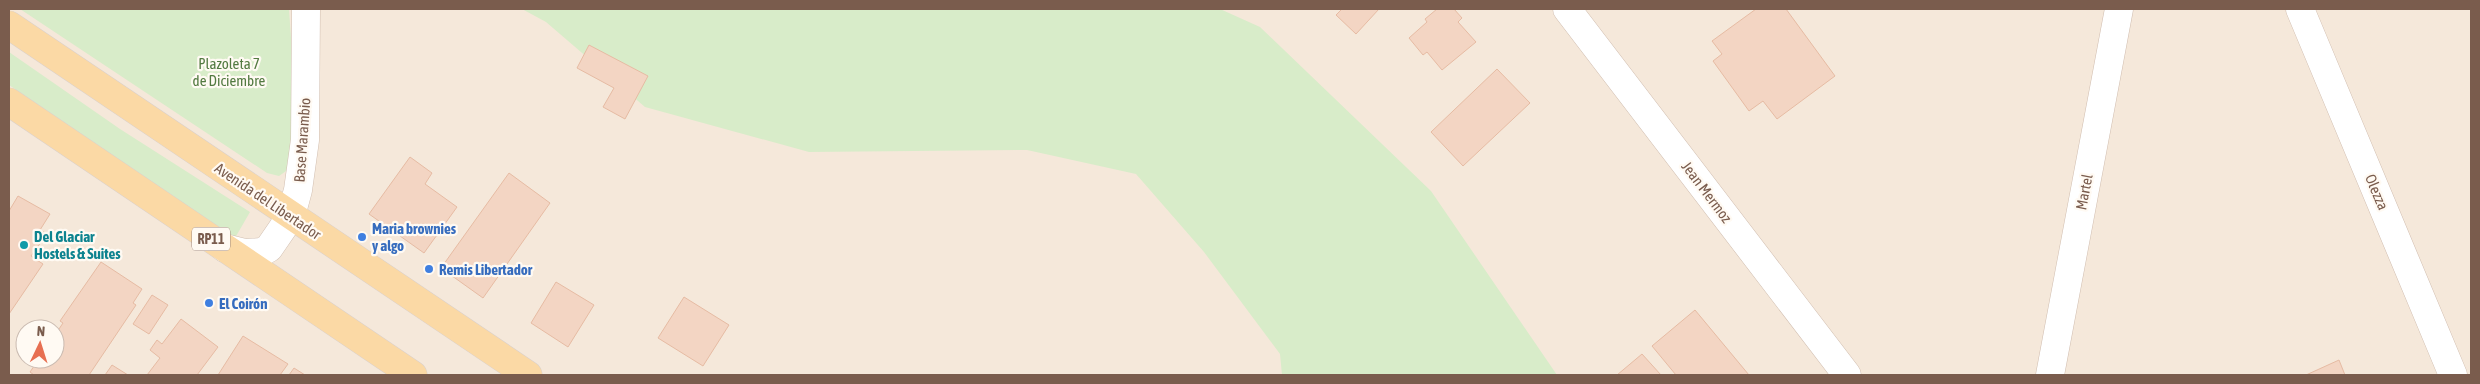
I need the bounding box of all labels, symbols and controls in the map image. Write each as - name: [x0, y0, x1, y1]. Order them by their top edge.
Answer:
- park label: Plazoleta 7 de Diciembre: [193, 55, 266, 89]
- street label: Base Marambio: [291, 97, 313, 183]
- street label: Jean Mermoz: [1678, 158, 1736, 226]
- street label: Avenida del Libertador: [212, 159, 325, 243]
- street label: Olezza: [2362, 172, 2392, 212]
- street label: Martel: [2072, 173, 2096, 211]
- place label: Maria brownies y algo: [372, 220, 457, 254]
- place label: Del Glaciar Hostels & Suites: [34, 228, 121, 262]
- road number: RP11: [192, 228, 230, 250]
- marker: Maria brownies y algo: [356, 231, 368, 243]
- marker: Del Glaciar Hostels & Suites: [18, 239, 30, 251]
- place label: Remis Libertador: [439, 261, 533, 278]
- marker: Remis Libertador: [423, 263, 435, 275]
- place label: El Coirón: [219, 295, 267, 312]
- marker: El Coirón: [203, 297, 215, 309]
- north arrow: [15, 319, 65, 369]
- text: N: [36, 323, 46, 339]

